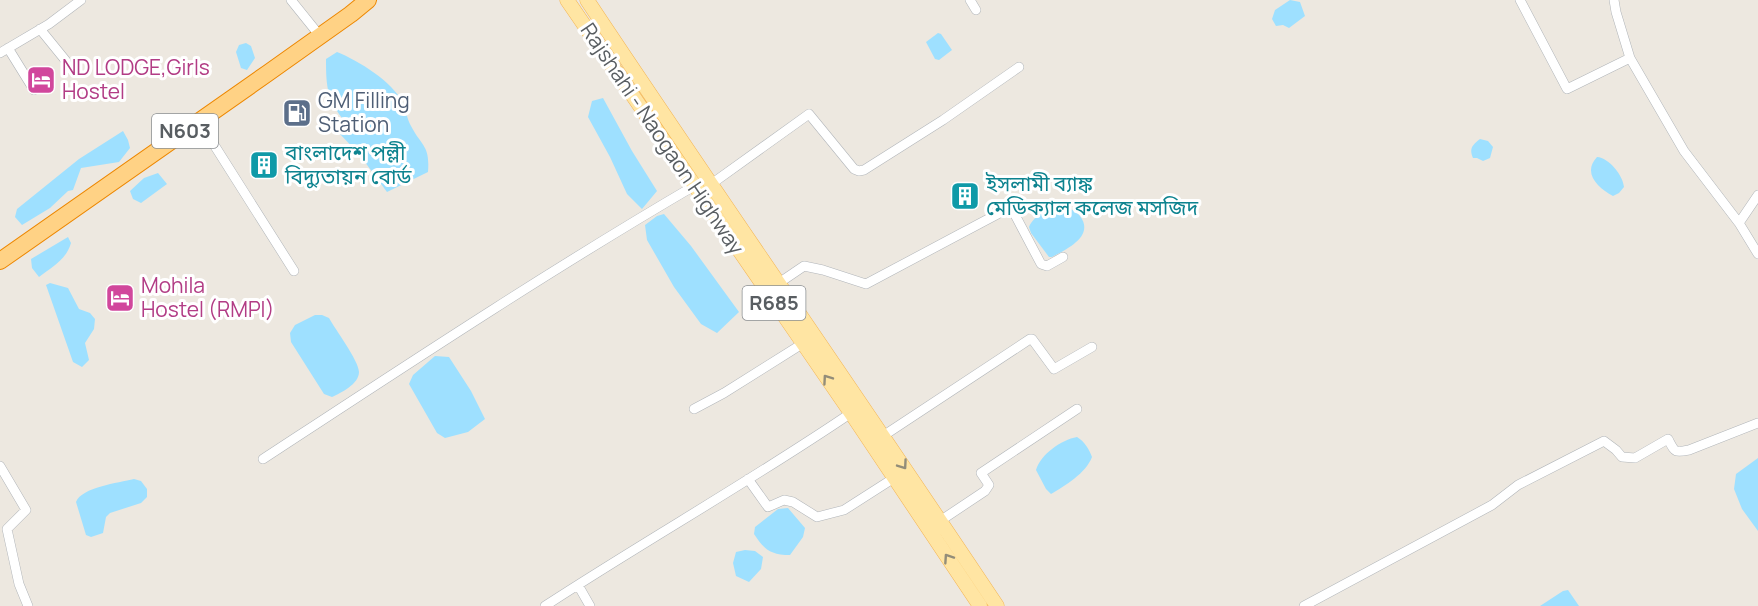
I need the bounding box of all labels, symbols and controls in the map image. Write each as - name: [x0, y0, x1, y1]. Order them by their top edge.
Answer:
- street label: Rajshahi - Naogaon Highway: [575, 17, 751, 260]
- place label: ND LODGE,Girls Hostel: [62, 53, 210, 105]
- hotel icon: ND LODGE,Girls Hostel: [25, 64, 57, 96]
- place label: GM Filling Station: [318, 86, 410, 138]
- fuel station icon: GM Filling Station: [281, 97, 313, 129]
- road number: N603: [152, 114, 218, 148]
- place label: বাংলাদেশ পল্লী বিদ্যুতায়ন বোর্ড: [284, 138, 412, 190]
- building icon: বাংলাদেশ পল্লী বিদ্যুতায়ন বোর্ড: [248, 149, 280, 181]
- place label: ইসলামী ব্যাঙ্ক মেডিক্যাল কলেজ মসজিদ: [985, 169, 1199, 221]
- building icon: ইসলামী ব্যাঙ্ক মেডিক্যাল কলেজ মসজিদ: [949, 180, 981, 212]
- place label: Mohila Hostel (RMPI): [141, 271, 274, 323]
- hotel icon: Mohila Hostel (RMPI): [104, 282, 136, 314]
- road number: R685: [742, 286, 806, 320]
- one-way arrow: [823, 374, 834, 385]
- one-way arrow: [896, 459, 907, 470]
- one-way arrow: [944, 553, 955, 564]

